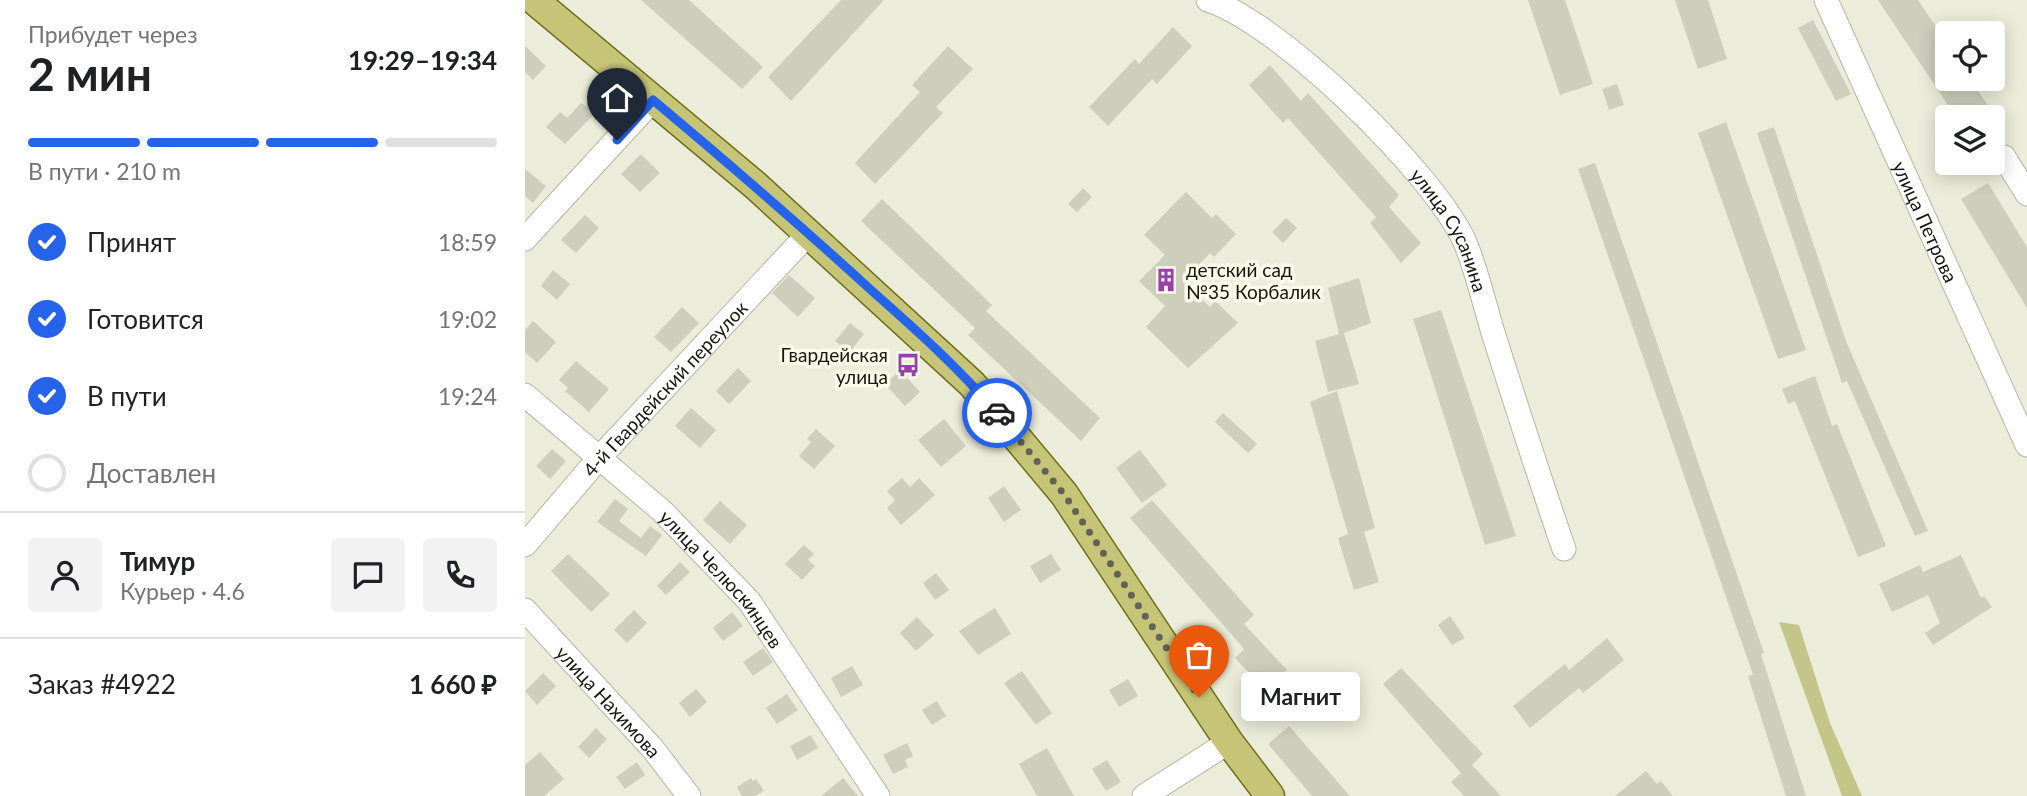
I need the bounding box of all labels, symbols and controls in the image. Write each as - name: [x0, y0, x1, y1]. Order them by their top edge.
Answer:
- text: Прибудет через: [28, 20, 198, 48]
- map controls: [1935, 21, 2005, 175]
- button: locate: [1935, 21, 2005, 91]
- text: 19:29–19:34: [348, 44, 497, 76]
- text: 2 мин: [28, 46, 152, 101]
- pin: [587, 68, 647, 140]
- icon: home: [598, 79, 636, 117]
- button: layers: [1935, 105, 2005, 175]
- text: В пути · 210 m: [28, 157, 181, 185]
- street label: улица Петрова: [1889, 157, 1963, 286]
- street label: улица Сусанина: [1406, 163, 1492, 294]
- icon: check: [28, 223, 66, 261]
- text: Принят: [87, 226, 176, 258]
- text: 18:59: [438, 228, 497, 256]
- place label: детский сад №35 Корбалик: [1186, 258, 1321, 303]
- building icon: детский сад №35 Корбалик: [1152, 266, 1180, 294]
- street label: 4-й Гвардейский переулок: [577, 296, 752, 481]
- icon: check: [28, 300, 66, 338]
- text: Готовится: [87, 303, 204, 335]
- text: 19:02: [438, 305, 497, 333]
- place label: Гвардейская улица: [781, 343, 888, 388]
- bus stop icon: Гвардейская улица: [894, 351, 922, 379]
- icon: check: [28, 377, 66, 415]
- courier: [962, 378, 1032, 448]
- text: В пути: [87, 380, 167, 412]
- text: 19:24: [438, 382, 497, 410]
- icon: car: [978, 394, 1016, 432]
- text: Доставлен: [87, 457, 216, 489]
- street label: улица Челюскинцев: [655, 505, 788, 652]
- button: person: [28, 538, 102, 612]
- button: chat: [331, 538, 405, 612]
- button: phone: [423, 538, 497, 612]
- text: Тимур: [120, 545, 195, 577]
- text: Курьер · 4.6: [120, 577, 245, 605]
- pin: [1169, 625, 1229, 697]
- icon: bag: [1180, 636, 1218, 674]
- street label: улица Нахимова: [552, 640, 666, 762]
- text: Заказ #4922: [28, 668, 176, 700]
- text: 1 660 ₽: [409, 668, 497, 700]
- callout: Магнит: [1241, 672, 1360, 722]
- text: Магнит: [1260, 682, 1341, 710]

